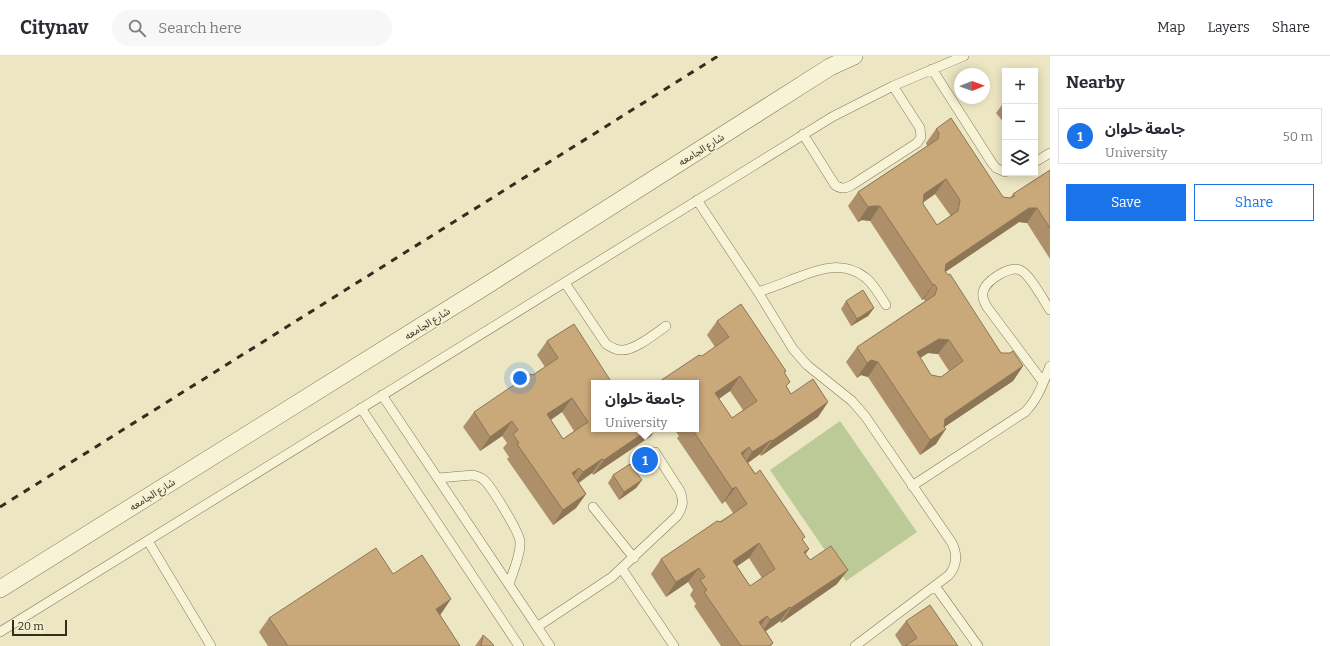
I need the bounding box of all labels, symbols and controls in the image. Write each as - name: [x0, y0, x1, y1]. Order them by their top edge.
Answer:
- search box: [112, 10, 392, 46]
- text: Citynav: [20, 16, 88, 39]
- icon: search: [126, 17, 148, 39]
- text: Search here: [158, 19, 242, 37]
- text: Map: [1157, 19, 1185, 36]
- text: Layers: [1207, 19, 1250, 36]
- text: Share: [1272, 19, 1310, 36]
- north arrow: [954, 68, 990, 104]
- map controls: [1002, 68, 1038, 176]
- button: +: [1002, 68, 1038, 104]
- text: Nearby: [1066, 72, 1125, 93]
- button: −: [1002, 104, 1038, 140]
- text: جامعة حلوان: [1105, 120, 1185, 138]
- text: 1: [1077, 129, 1083, 144]
- text: 50 m: [1283, 129, 1313, 144]
- street label: شارع الجامعه: [677, 131, 727, 169]
- button: layers: [1002, 140, 1038, 176]
- text: University: [1105, 145, 1167, 160]
- button: Save: [1066, 184, 1186, 221]
- button: Share: [1194, 184, 1314, 221]
- street label: شارع الجامعه: [403, 305, 453, 343]
- your location: [510, 368, 530, 388]
- popup: [591, 380, 699, 432]
- text: جامعة حلوان: [605, 390, 685, 408]
- text: University: [605, 415, 667, 430]
- pin: 1: [632, 445, 658, 475]
- street label: شارع الجامعه: [128, 476, 178, 514]
- scale bar: [12, 618, 67, 637]
- text: 20 m: [18, 620, 44, 633]

